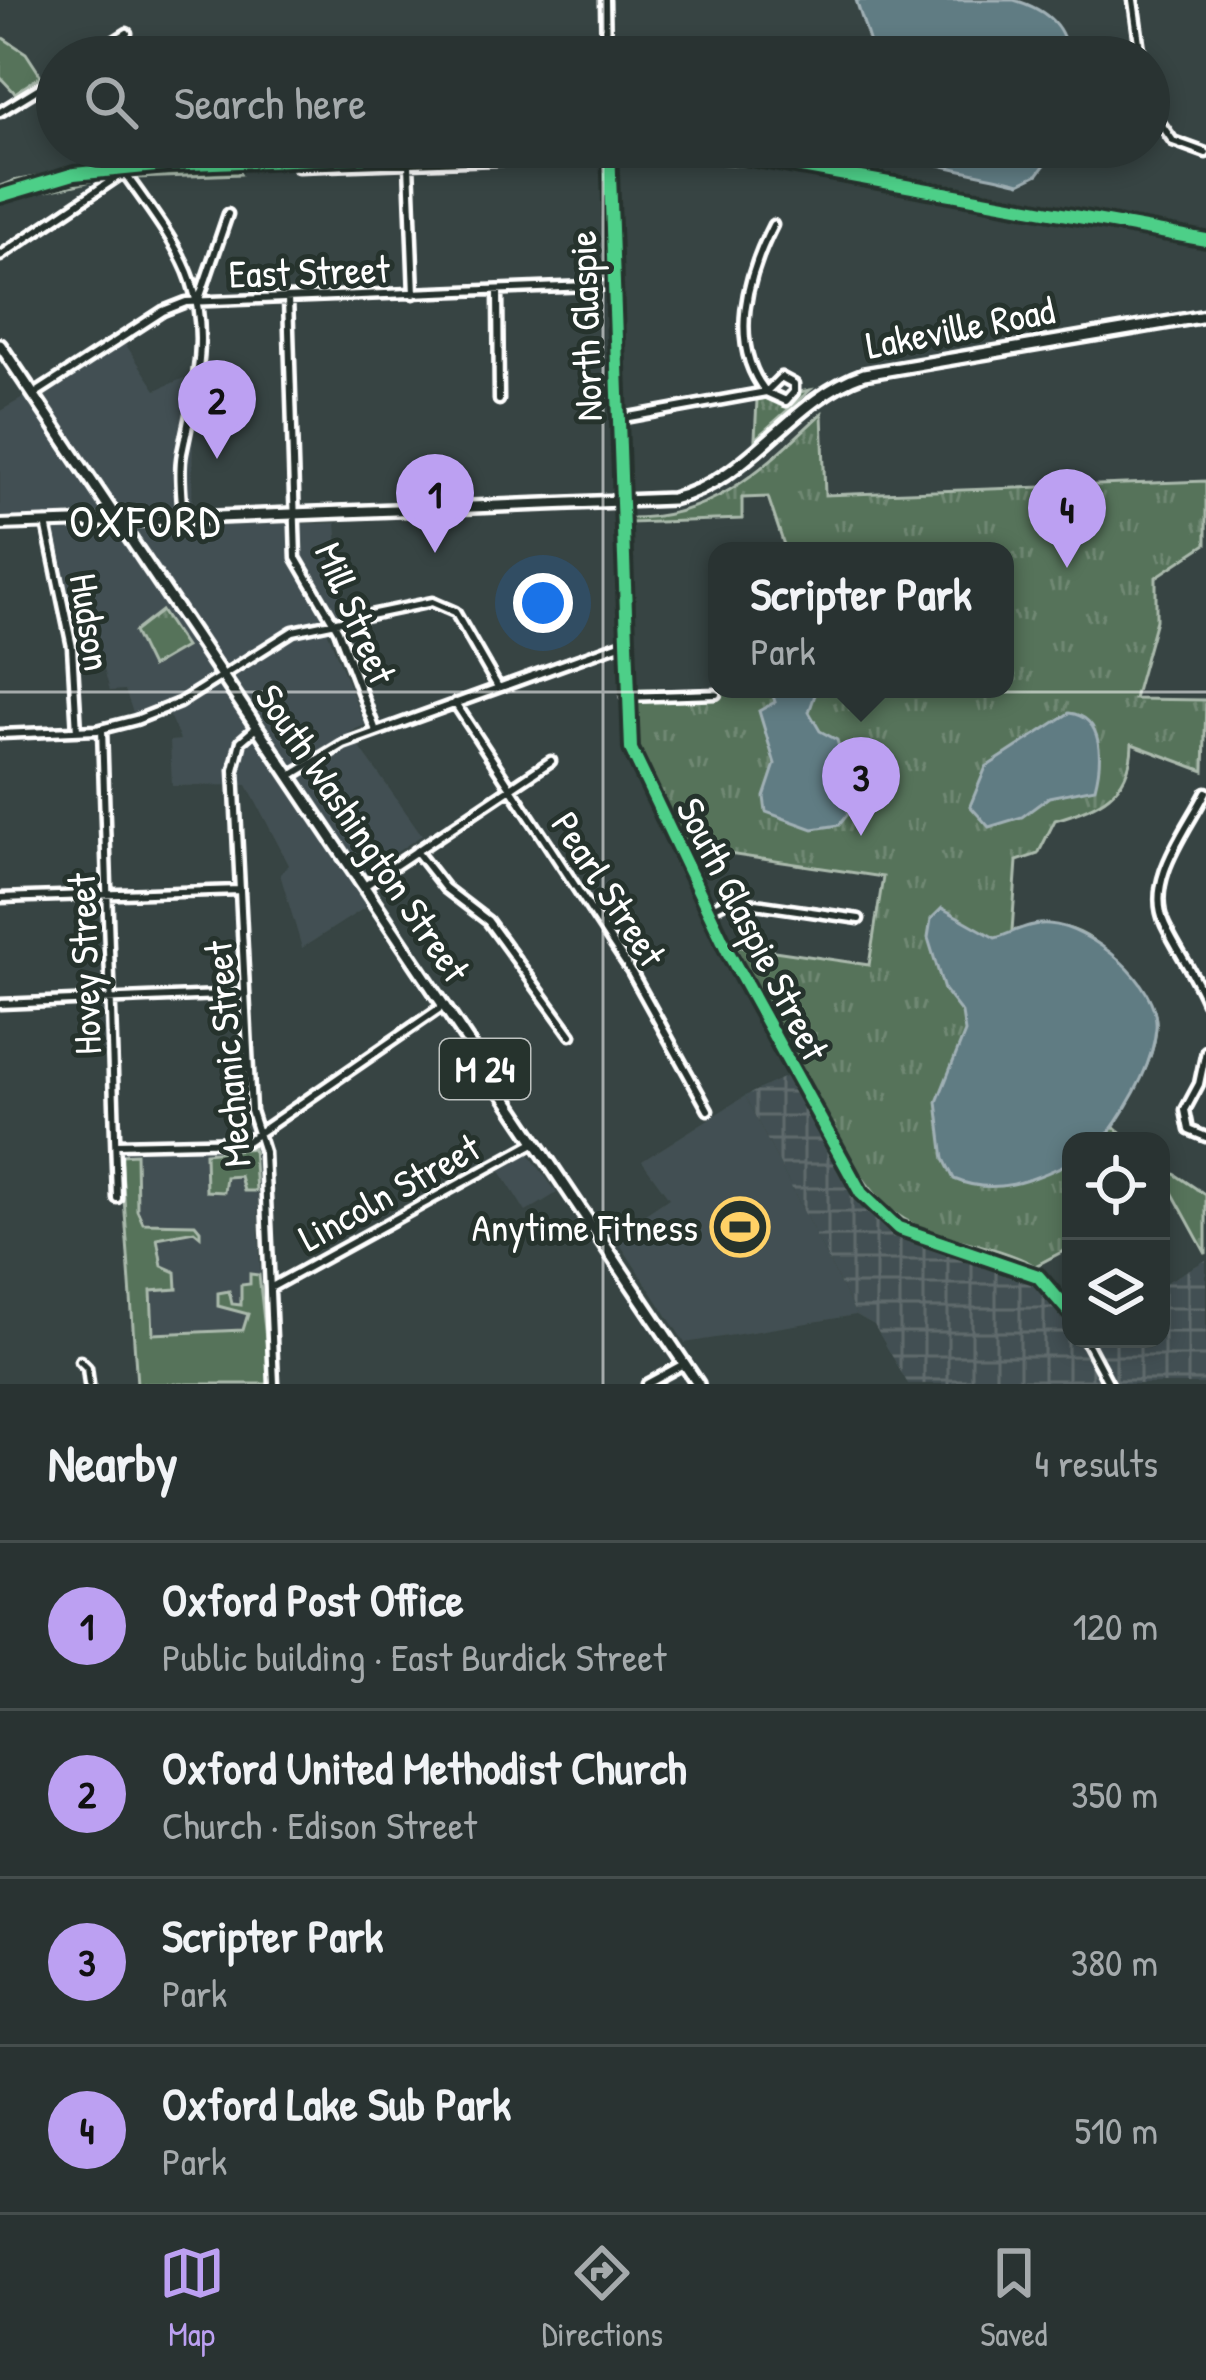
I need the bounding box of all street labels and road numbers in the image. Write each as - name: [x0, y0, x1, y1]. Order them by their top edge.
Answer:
- street label: North Glaspie: [555, 230, 614, 422]
- street label: East Street: [228, 241, 391, 300]
- street label: Lakeville Road: [861, 282, 1059, 371]
- street label: Mill Street: [303, 534, 410, 692]
- street label: Hudson: [58, 570, 125, 674]
- street label: South Washington Street: [244, 673, 483, 993]
- street label: South Glaspie Street: [664, 788, 843, 1070]
- street label: Pearl Street: [540, 801, 680, 977]
- street label: Hovey Street: [54, 872, 113, 1056]
- street label: Mechanic Street: [190, 938, 263, 1169]
- road number: M 24: [440, 1039, 530, 1099]
- street label: Lincoln Street: [289, 1120, 489, 1263]

